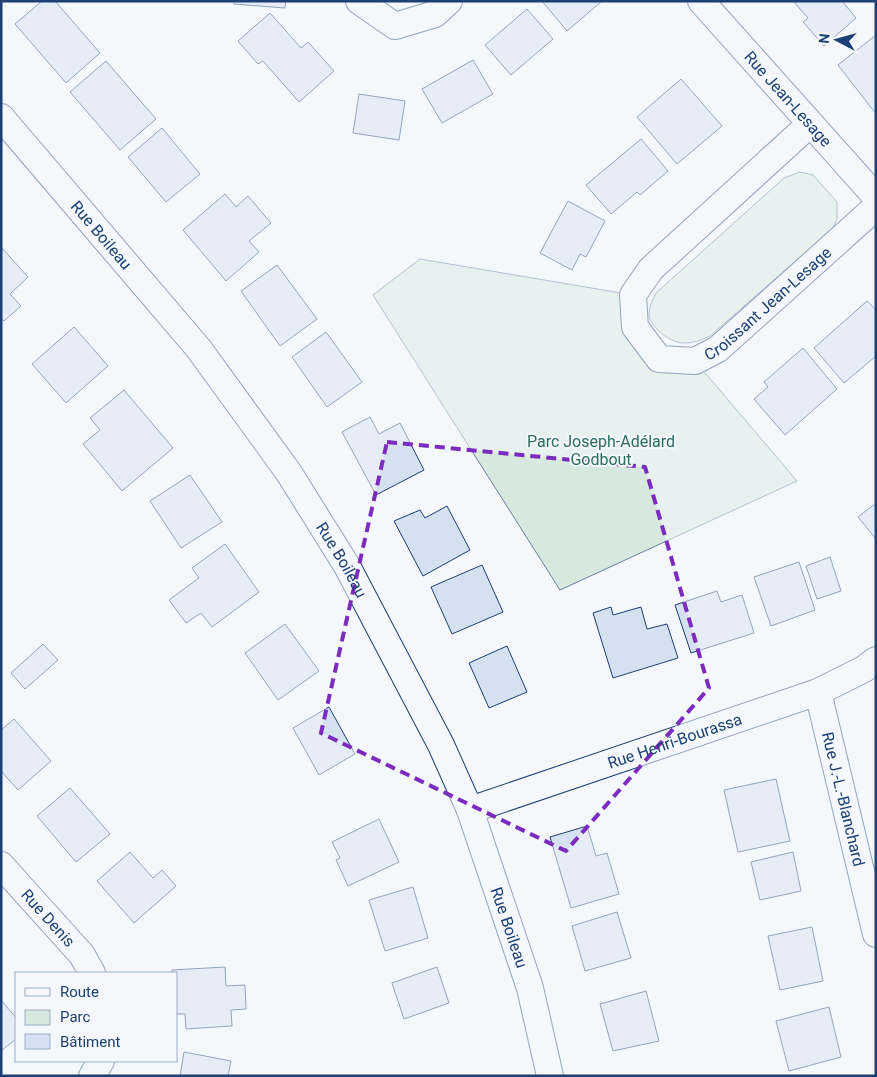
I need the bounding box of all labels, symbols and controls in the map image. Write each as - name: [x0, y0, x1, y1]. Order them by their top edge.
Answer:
- north arrow: [812, 15, 862, 65]
- text: N: [816, 33, 833, 44]
- street label: Rue Jean-Lesage: [741, 47, 836, 151]
- street label: Rue Boileau: [67, 197, 136, 273]
- street label: Croissant Jean-Lesage: [701, 243, 835, 364]
- park label: Parc Joseph-Adélard Godbout: [527, 432, 675, 469]
- street label: Rue Boileau: [313, 519, 371, 601]
- street label: Rue Henri-Bourassa: [605, 709, 744, 772]
- street label: Rue J.-L.-Blanchard: [818, 730, 869, 868]
- street label: Rue Boileau: [487, 884, 532, 970]
- street label: Rue Denis: [18, 885, 79, 951]
- legend: [15, 972, 178, 1062]
- text: Route: [60, 983, 99, 1001]
- text: Parc: [60, 1008, 90, 1026]
- text: Bâtiment: [60, 1033, 120, 1051]

